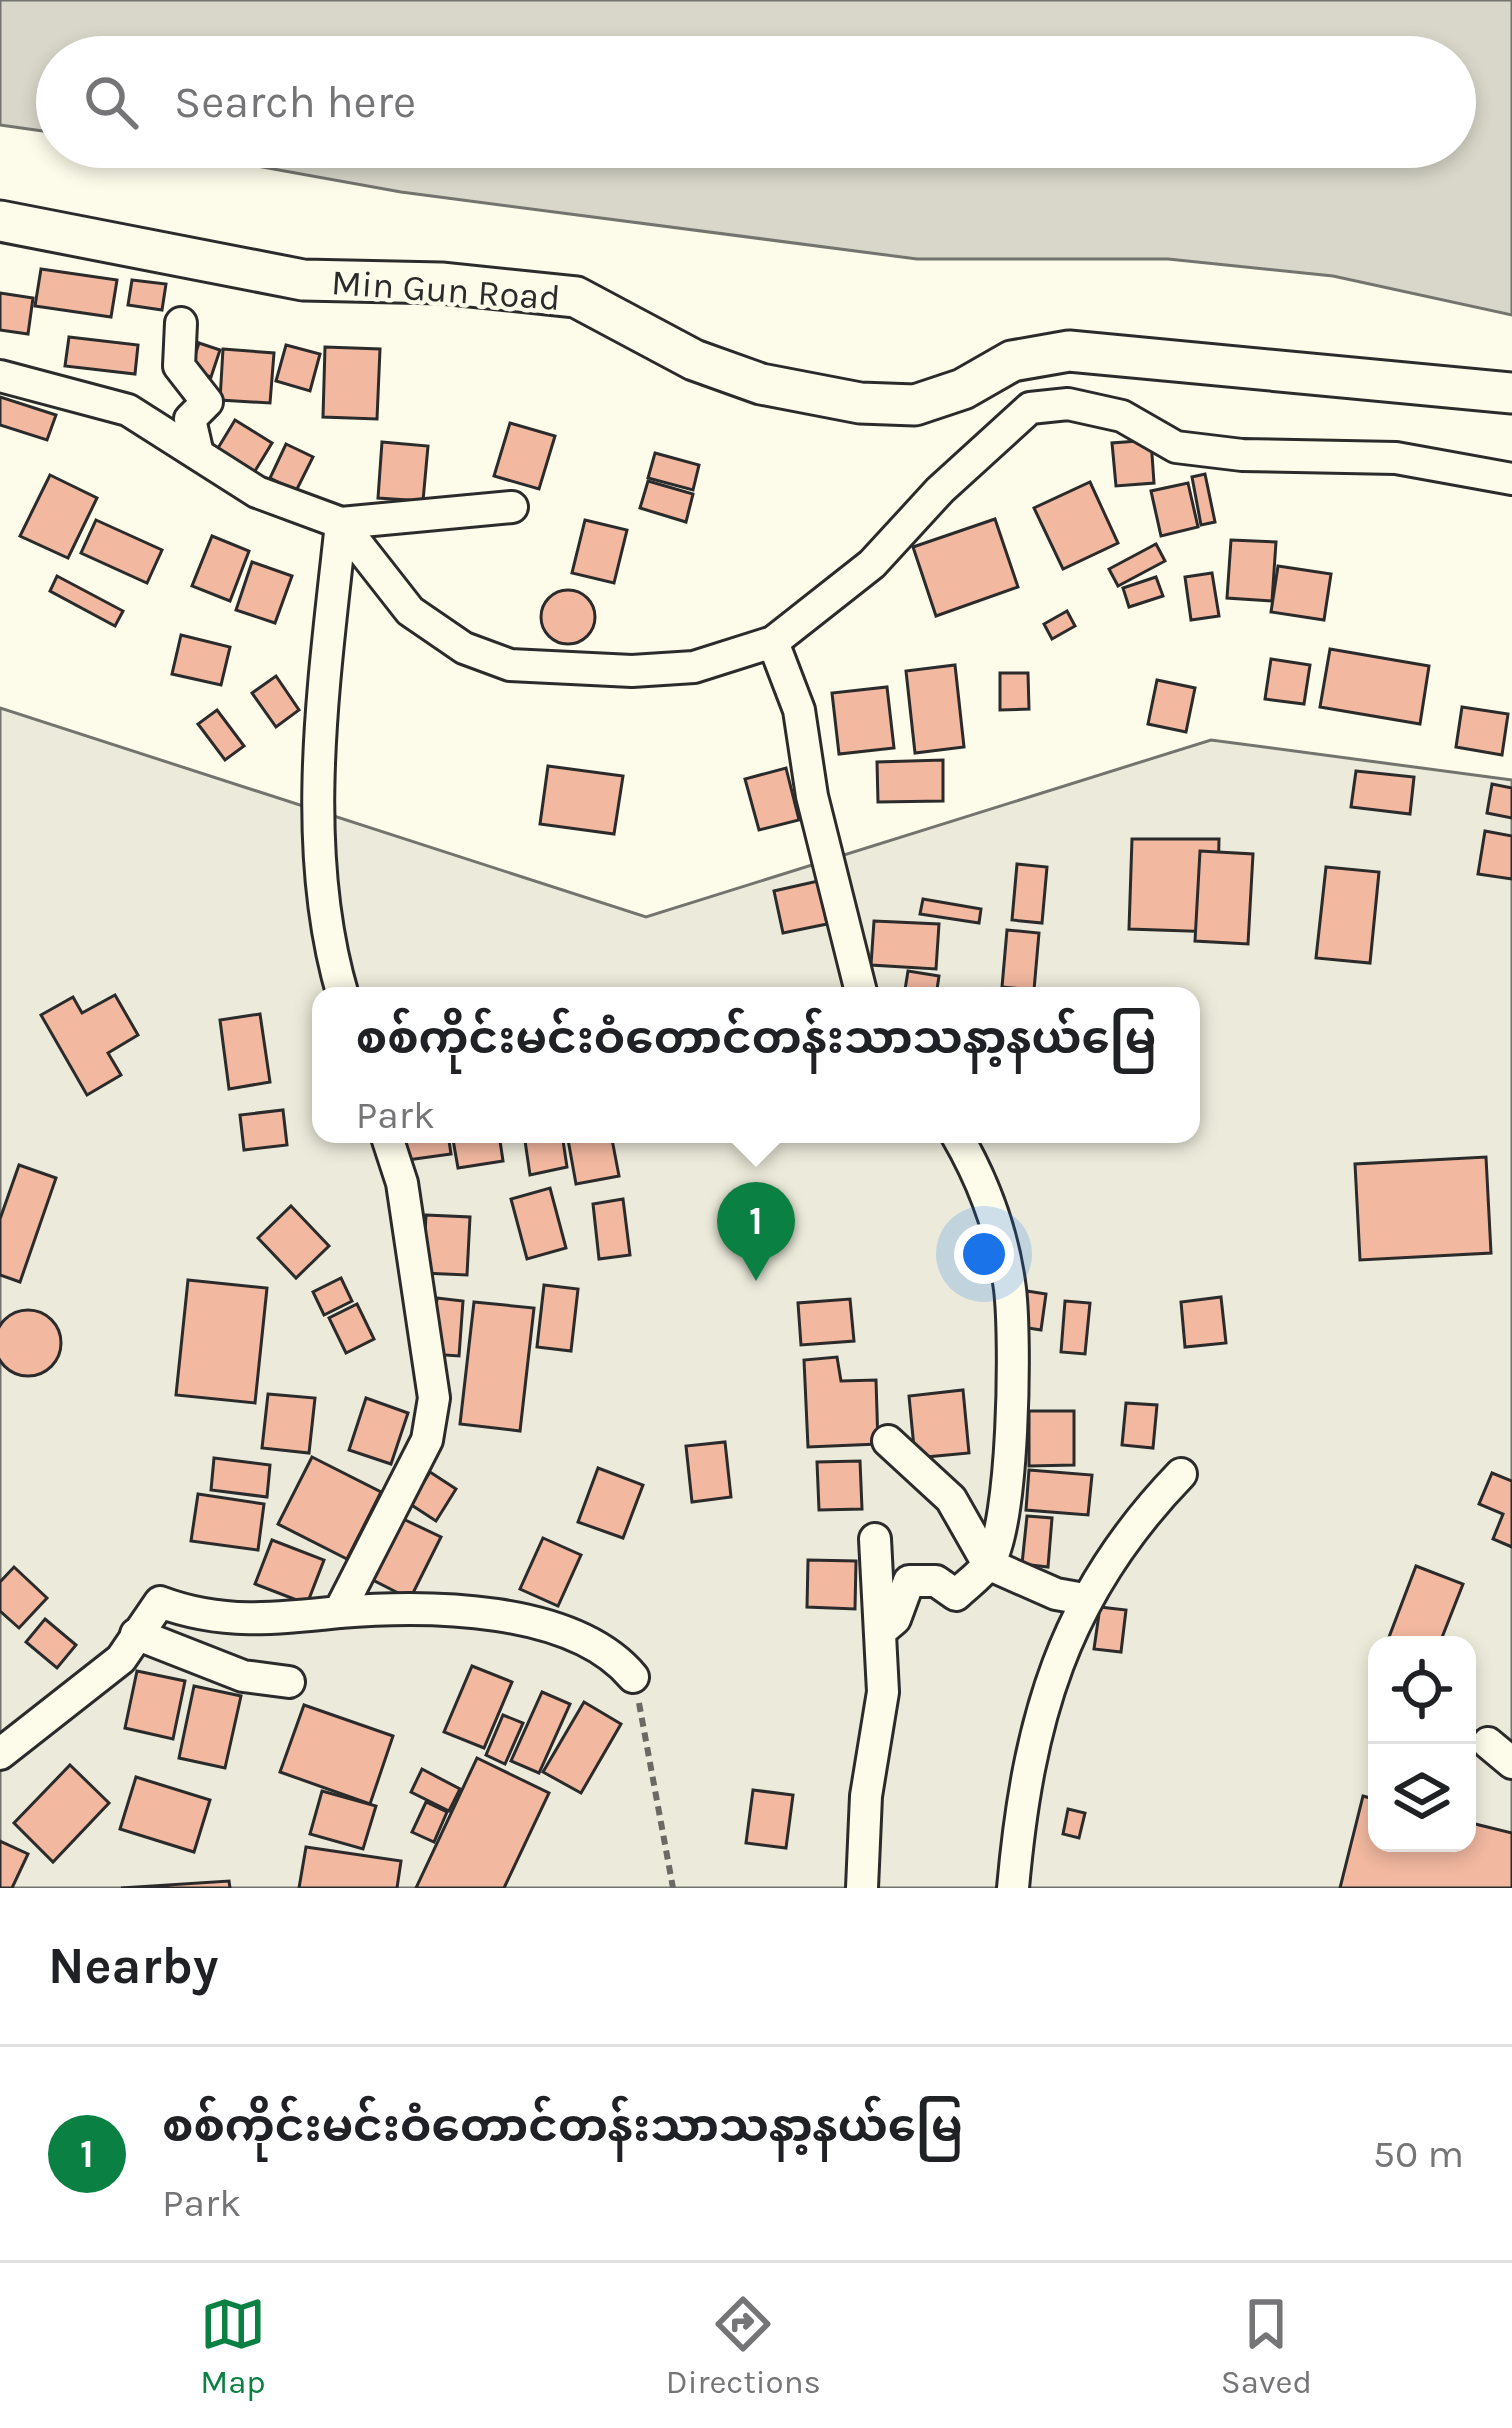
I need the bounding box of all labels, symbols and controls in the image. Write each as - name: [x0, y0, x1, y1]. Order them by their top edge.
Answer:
- search box: [36, 36, 1476, 168]
- icon: search: [78, 69, 144, 135]
- text: Search here: [174, 76, 416, 128]
- street label: Min Gun Road: [330, 261, 562, 319]
- popup: [312, 987, 1200, 1143]
- text: စစ်ကိုင်းမင်းဝံတောင်တန်းသာသနာ့နယ်မြေ: [356, 1012, 1156, 1064]
- text: Park: [356, 1092, 435, 1138]
- pin: 1: [717, 1182, 795, 1281]
- your location: [954, 1224, 1014, 1284]
- map controls: [1368, 1636, 1476, 1852]
- button: locate: [1368, 1636, 1476, 1744]
- button: layers: [1368, 1744, 1476, 1852]
- text: Nearby: [48, 1936, 218, 1996]
- text: စစ်ကိုင်းမင်းဝံတောင်တန်းသာသနာ့နယ်မြေ: [162, 2100, 962, 2152]
- text: 1: [80, 2131, 94, 2177]
- text: 50 m: [1373, 2131, 1464, 2177]
- text: Park: [162, 2180, 241, 2226]
- tab: Map: [200, 2291, 266, 2401]
- tab: Directions: [666, 2291, 821, 2401]
- tab: Saved: [1221, 2291, 1312, 2401]

